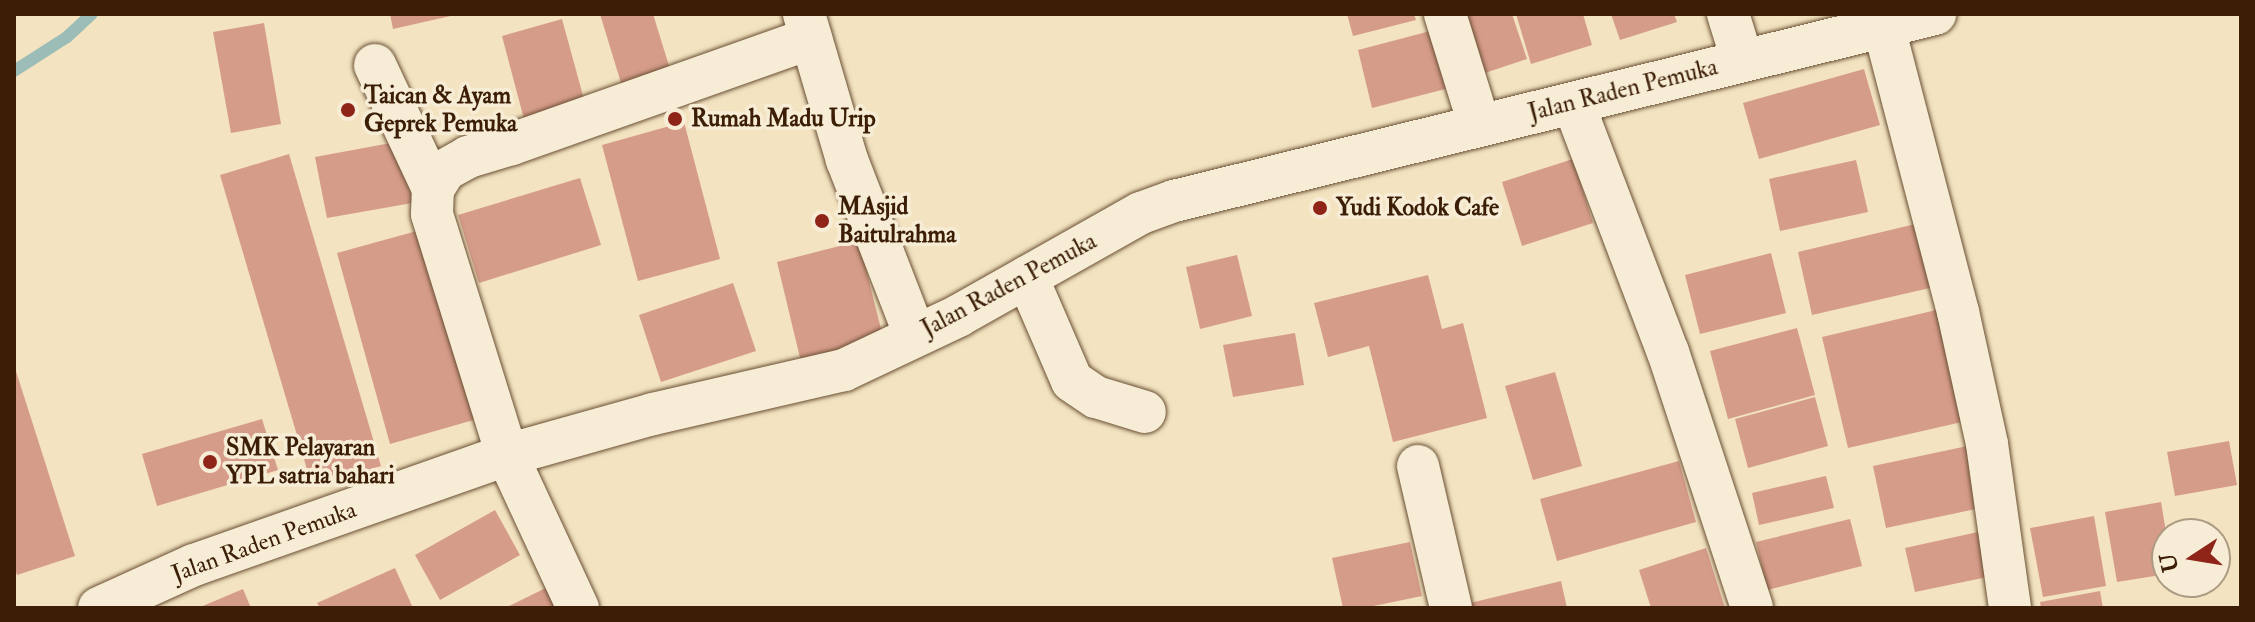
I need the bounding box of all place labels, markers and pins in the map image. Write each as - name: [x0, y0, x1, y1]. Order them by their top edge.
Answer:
- place label: Taican & Ayam Geprek Pemuka: [364, 82, 517, 138]
- marker: Taican & Ayam Geprek Pemuka: [339, 101, 357, 119]
- place label: Rumah Madu Urip: [691, 105, 876, 133]
- marker: Rumah Madu Urip: [666, 110, 684, 128]
- place label: MAsjid Baitulrahma: [838, 193, 956, 249]
- place label: Yudi Kodok Cafe: [1336, 194, 1499, 222]
- marker: Yudi Kodok Cafe: [1311, 199, 1329, 217]
- marker: MAsjid Baitulrahma: [813, 212, 831, 230]
- place label: SMK Pelayaran YPL satria bahari: [226, 434, 395, 490]
- marker: SMK Pelayaran YPL satria bahari: [201, 453, 219, 471]

